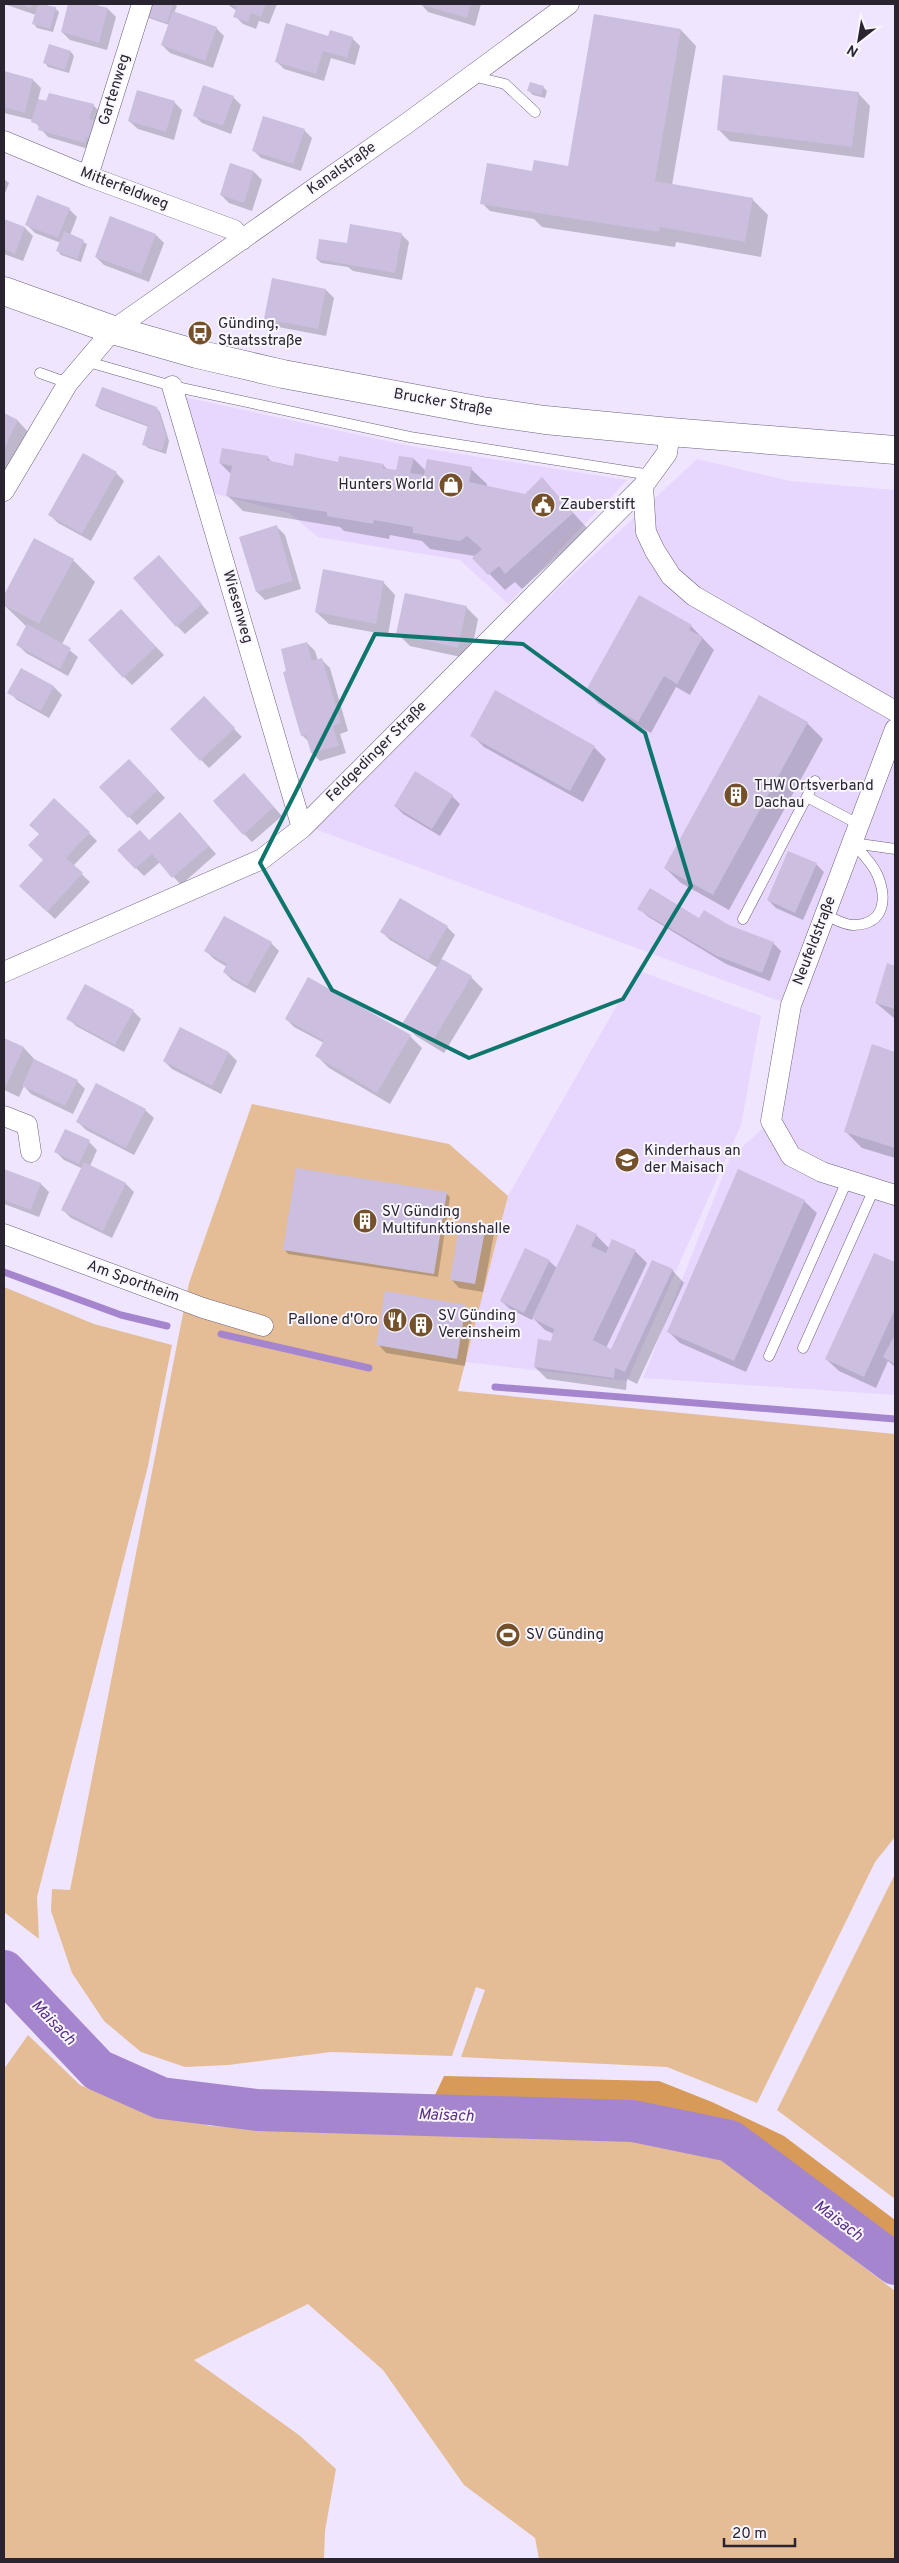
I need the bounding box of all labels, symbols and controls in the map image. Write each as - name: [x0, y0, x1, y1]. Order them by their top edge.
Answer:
- north arrow: [834, 15, 884, 65]
- text: N: [844, 40, 862, 60]
- street label: Gartenweg: [95, 52, 135, 128]
- street label: Kanalstraße: [304, 138, 380, 200]
- street label: Mitterfeldweg: [77, 163, 171, 215]
- place label: Günding, Staatsstraße: [218, 315, 302, 351]
- bus stop icon: Günding, Staatsstraße: [187, 320, 213, 346]
- street label: Brucker Straße: [392, 385, 494, 421]
- shop icon: Hunters World: [438, 472, 464, 498]
- place label: Hunters World: [338, 476, 434, 495]
- public building icon: Zauberstift: [530, 492, 556, 518]
- place label: Zauberstift: [560, 496, 636, 515]
- street label: Wiesenweg: [218, 568, 256, 646]
- street label: Feldgedinger Straße: [323, 698, 431, 806]
- place label: THW Ortsverband Dachau: [754, 777, 874, 813]
- building icon: THW Ortsverband Dachau: [723, 782, 749, 808]
- street label: Neufeldstraße: [789, 894, 841, 988]
- place label: Kinderhaus an der Maisach: [644, 1142, 741, 1178]
- school or university icon: Kinderhaus an der Maisach: [614, 1147, 640, 1173]
- place label: SV Günding Multifunktionshalle: [382, 1203, 510, 1239]
- building icon: SV Günding Multifunktionshalle: [352, 1208, 378, 1234]
- street label: Am Sportheim: [84, 1256, 182, 1308]
- restaurant icon: Pallone d'Oro: [382, 1307, 408, 1333]
- place label: SV Günding Vereinsheim: [438, 1307, 521, 1343]
- place label: Pallone d'Oro: [288, 1311, 378, 1330]
- building icon: SV Günding Vereinsheim: [408, 1312, 434, 1338]
- sports icon: SV Günding: [495, 1622, 521, 1648]
- place label: SV Günding: [526, 1626, 604, 1645]
- water label: Maisach: [26, 1996, 80, 2050]
- water label: Maisach: [418, 2105, 475, 2127]
- water label: Maisach: [810, 2196, 867, 2246]
- scale bar: [724, 2516, 795, 2548]
- text: 20 m: [732, 2525, 767, 2544]

